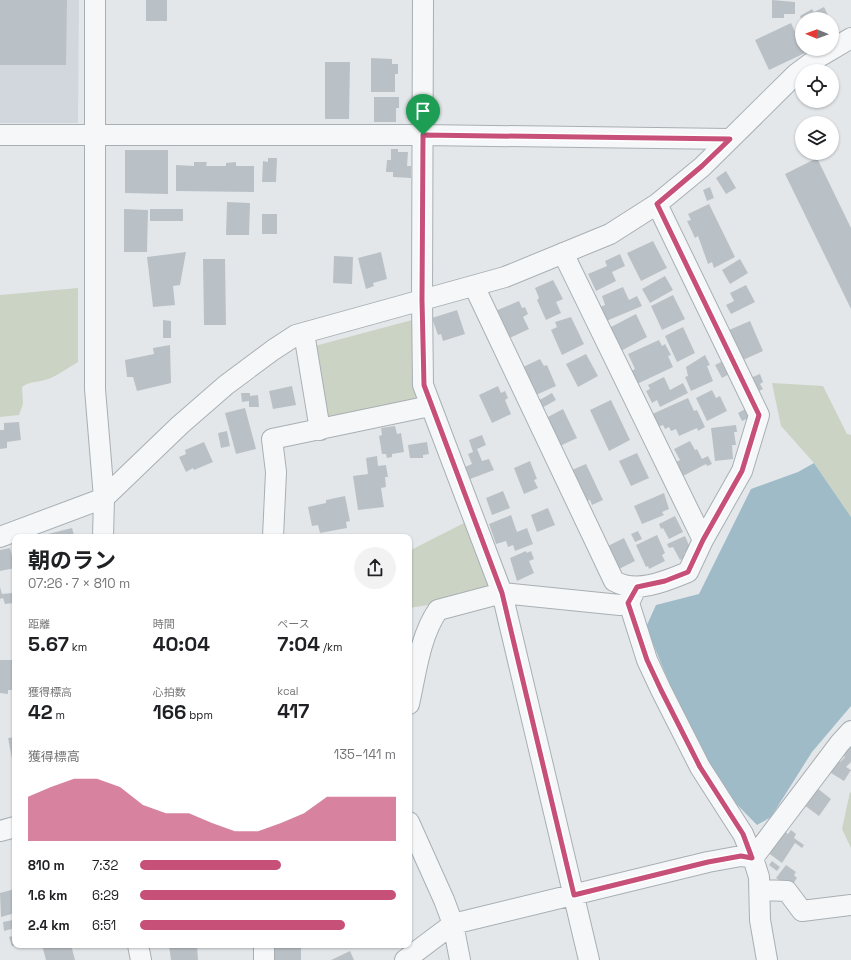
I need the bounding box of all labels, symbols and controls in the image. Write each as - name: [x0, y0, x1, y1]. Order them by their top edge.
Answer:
- north arrow: [795, 12, 839, 56]
- map controls: [795, 12, 839, 160]
- button: locate: [795, 64, 839, 108]
- pin: [406, 94, 440, 135]
- icon: arrive: [412, 100, 434, 122]
- button: layers: [795, 116, 839, 160]
- text: 朝のラン: [28, 546, 116, 574]
- button: share: [354, 547, 396, 589]
- text: 07:26 · 7 × 810 m: [28, 575, 130, 592]
- text: 距離: [28, 617, 50, 631]
- text: 時間: [153, 617, 175, 631]
- text: ペース: [277, 617, 310, 631]
- text: 5.67: [28, 631, 69, 657]
- text: 40:04: [153, 631, 210, 657]
- text: 7:04: [277, 631, 320, 657]
- text: km: [69, 640, 87, 654]
- text: /km: [320, 640, 342, 654]
- text: kcal: [277, 684, 299, 698]
- text: 獲得標高: [28, 685, 72, 699]
- text: 心拍数: [153, 685, 186, 699]
- text: 417: [277, 698, 309, 724]
- text: 42: [28, 699, 53, 725]
- text: 166: [153, 699, 186, 725]
- text: m: [53, 708, 65, 722]
- text: bpm: [186, 708, 213, 722]
- text: 135–141 m: [334, 746, 396, 763]
- text: 獲得標高: [28, 748, 80, 765]
- text: 810 m: [28, 857, 65, 874]
- text: 7:32: [92, 857, 118, 874]
- text: 1.6 km: [28, 887, 67, 904]
- text: 6:29: [92, 887, 119, 904]
- text: 2.4 km: [28, 917, 70, 934]
- text: 6:51: [92, 917, 116, 934]

